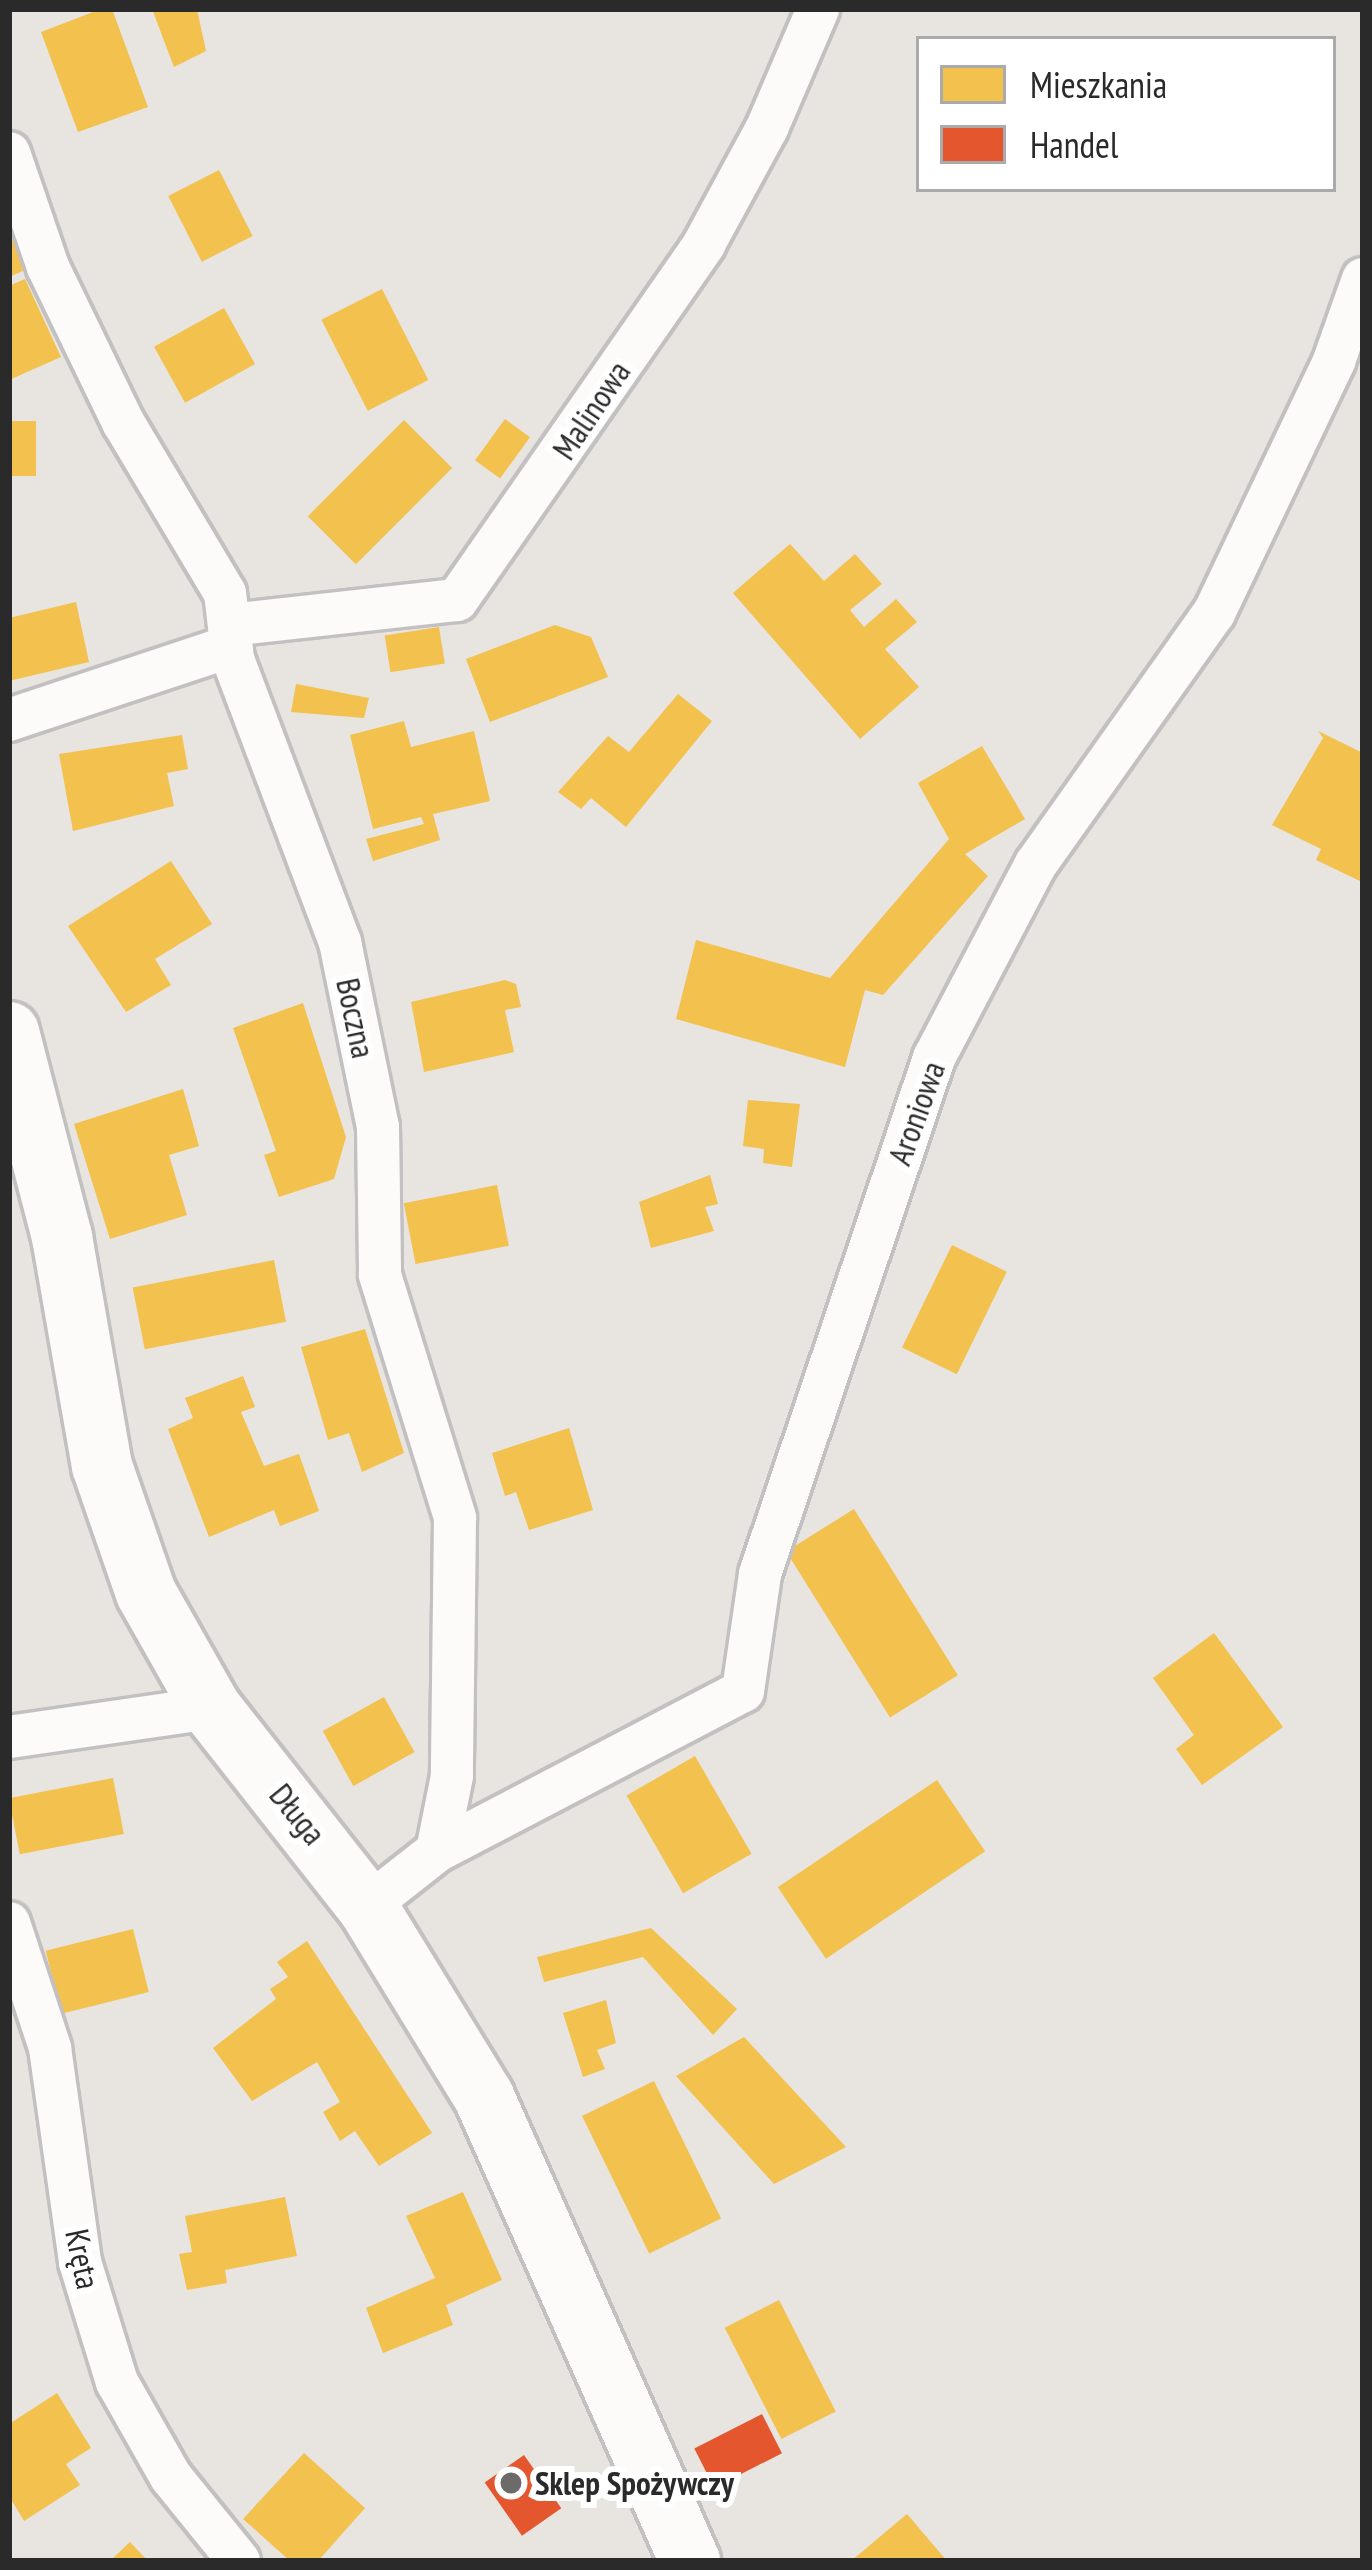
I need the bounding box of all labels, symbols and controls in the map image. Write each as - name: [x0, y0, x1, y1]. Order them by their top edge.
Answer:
- legend: [916, 36, 1336, 192]
- text: Mieszkania: [1030, 61, 1167, 108]
- text: Handel: [1030, 121, 1118, 168]
- street label: Malinowa: [544, 353, 638, 467]
- street label: Boczna: [328, 974, 384, 1062]
- street label: Aroniowa: [879, 1056, 953, 1170]
- street label: Długa: [262, 1776, 334, 1852]
- street label: Kręta: [57, 2225, 109, 2293]
- place label: Sklep Spożywczy: [535, 2463, 734, 2503]
- marker: Sklep Spożywczy: [498, 2470, 524, 2496]

